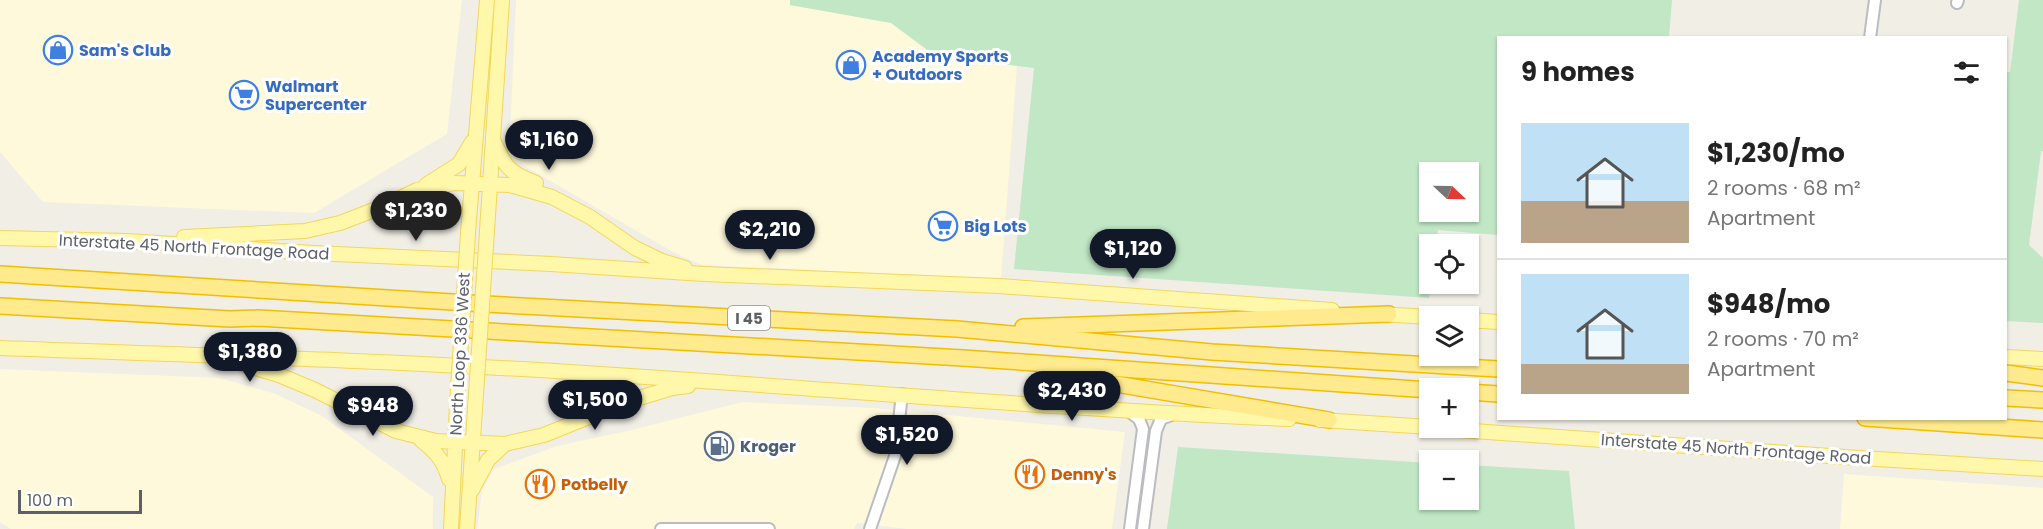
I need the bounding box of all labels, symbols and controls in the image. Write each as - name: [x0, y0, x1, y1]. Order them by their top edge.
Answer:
- shop icon: Sam's Club: [42, 34, 74, 66]
- place label: Sam's Club: [79, 39, 171, 62]
- place label: Academy Sports + Outdoors: [872, 45, 1009, 86]
- shop icon: Academy Sports + Outdoors: [835, 49, 867, 81]
- text: 9 homes: [1521, 54, 1635, 90]
- icon: filters: [1950, 56, 1983, 89]
- place label: Walmart Supercenter: [265, 75, 367, 116]
- supermarket icon: Walmart Supercenter: [228, 79, 260, 111]
- pin: $1,160: [500, 120, 598, 171]
- text: $1,160: [519, 125, 579, 153]
- text: $1,230/mo: [1707, 135, 1845, 171]
- icon: home: [1569, 147, 1641, 219]
- north arrow: [1419, 162, 1479, 222]
- map controls: [1419, 162, 1479, 510]
- text: 2 rooms · 68 m²: [1707, 174, 1861, 202]
- pin: $1,230: [367, 191, 465, 242]
- text: $1,230: [385, 196, 447, 224]
- text: Apartment: [1707, 204, 1815, 232]
- pin: $2,210: [721, 210, 819, 261]
- supermarket icon: Big Lots: [927, 210, 959, 242]
- text: $2,210: [739, 215, 801, 243]
- place label: Big Lots: [964, 215, 1027, 238]
- street label: Interstate 45 North Frontage Road: [58, 228, 330, 266]
- pin: $1,120: [1084, 229, 1182, 280]
- text: $1,120: [1104, 234, 1162, 262]
- button: locate: [1419, 234, 1479, 294]
- street label: North Loop 336 West: [444, 272, 476, 436]
- text: $948/mo: [1707, 286, 1830, 322]
- icon: home: [1569, 298, 1641, 370]
- road number: I 45: [728, 306, 770, 330]
- button: layers: [1419, 306, 1479, 366]
- text: 2 rooms · 70 m²: [1707, 325, 1859, 353]
- pin: $1,380: [201, 332, 299, 383]
- text: $1,380: [218, 337, 282, 365]
- text: Apartment: [1707, 355, 1815, 383]
- pin: $2,430: [1023, 371, 1121, 422]
- text: $2,430: [1038, 376, 1107, 404]
- button: +: [1419, 378, 1479, 438]
- pin: $1,500: [546, 380, 644, 431]
- text: $1,500: [562, 385, 628, 413]
- pin: $948: [337, 386, 409, 437]
- text: $948: [347, 391, 399, 419]
- pin: $1,520: [858, 415, 956, 466]
- text: $1,520: [875, 420, 939, 448]
- street label: Interstate 45 North Frontage Road: [1600, 428, 1872, 470]
- fuel station icon: Kroger: [703, 430, 735, 462]
- place label: Kroger: [740, 435, 796, 458]
- button: −: [1419, 450, 1479, 510]
- restaurant icon: Denny's: [1014, 458, 1046, 490]
- place label: Denny's: [1051, 463, 1117, 486]
- restaurant icon: Potbelly: [524, 468, 556, 500]
- place label: Potbelly: [561, 473, 629, 496]
- scale bar: [18, 487, 142, 514]
- text: 100 m: [27, 489, 73, 512]

